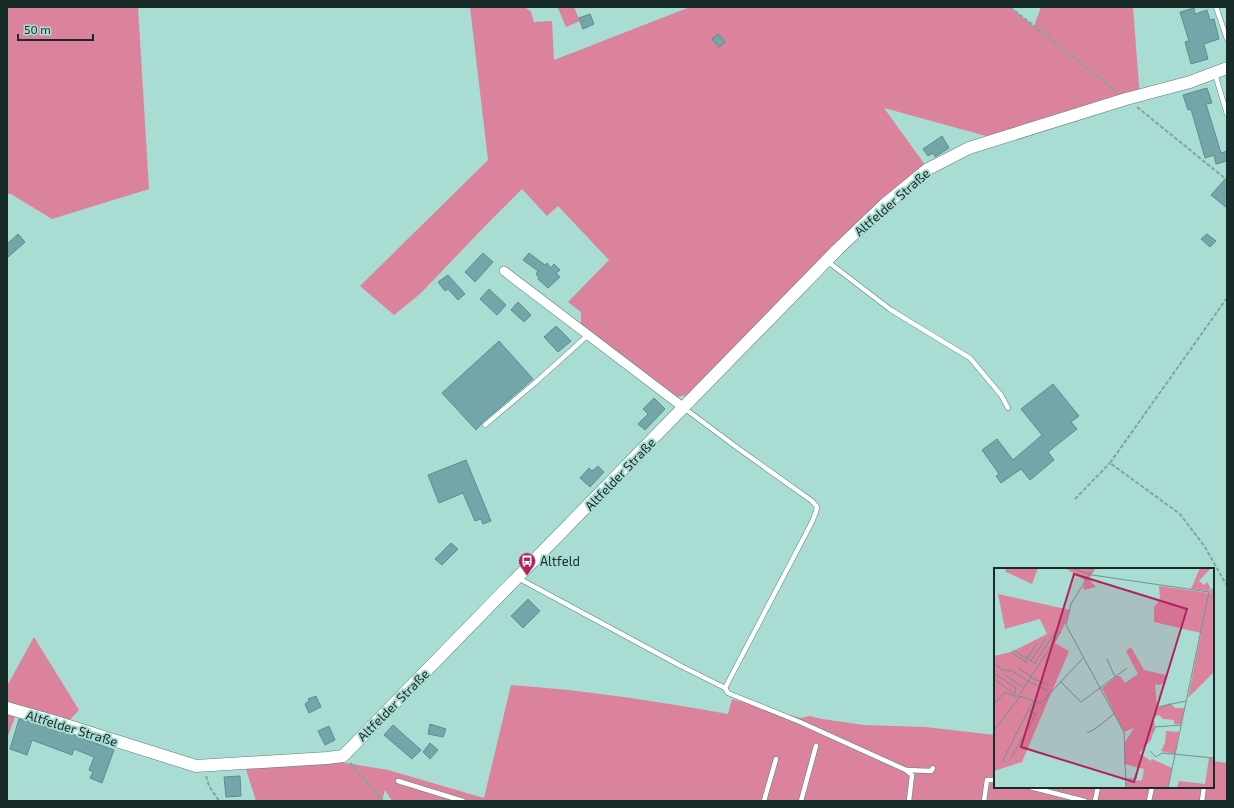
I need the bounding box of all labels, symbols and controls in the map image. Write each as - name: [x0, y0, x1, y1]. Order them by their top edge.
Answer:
- scale bar: [18, 16, 93, 42]
- text: 50 m: [24, 22, 51, 36]
- street label: Altfelder Straße: [851, 165, 933, 239]
- street label: Altfelder Straße: [581, 434, 659, 514]
- bus stop icon: Altfeld: [517, 551, 537, 576]
- place label: Altfeld: [540, 553, 580, 569]
- inset map: [994, 568, 1214, 788]
- street label: Altfelder Straße: [354, 666, 432, 744]
- street label: Altfelder Straße: [24, 706, 120, 750]

